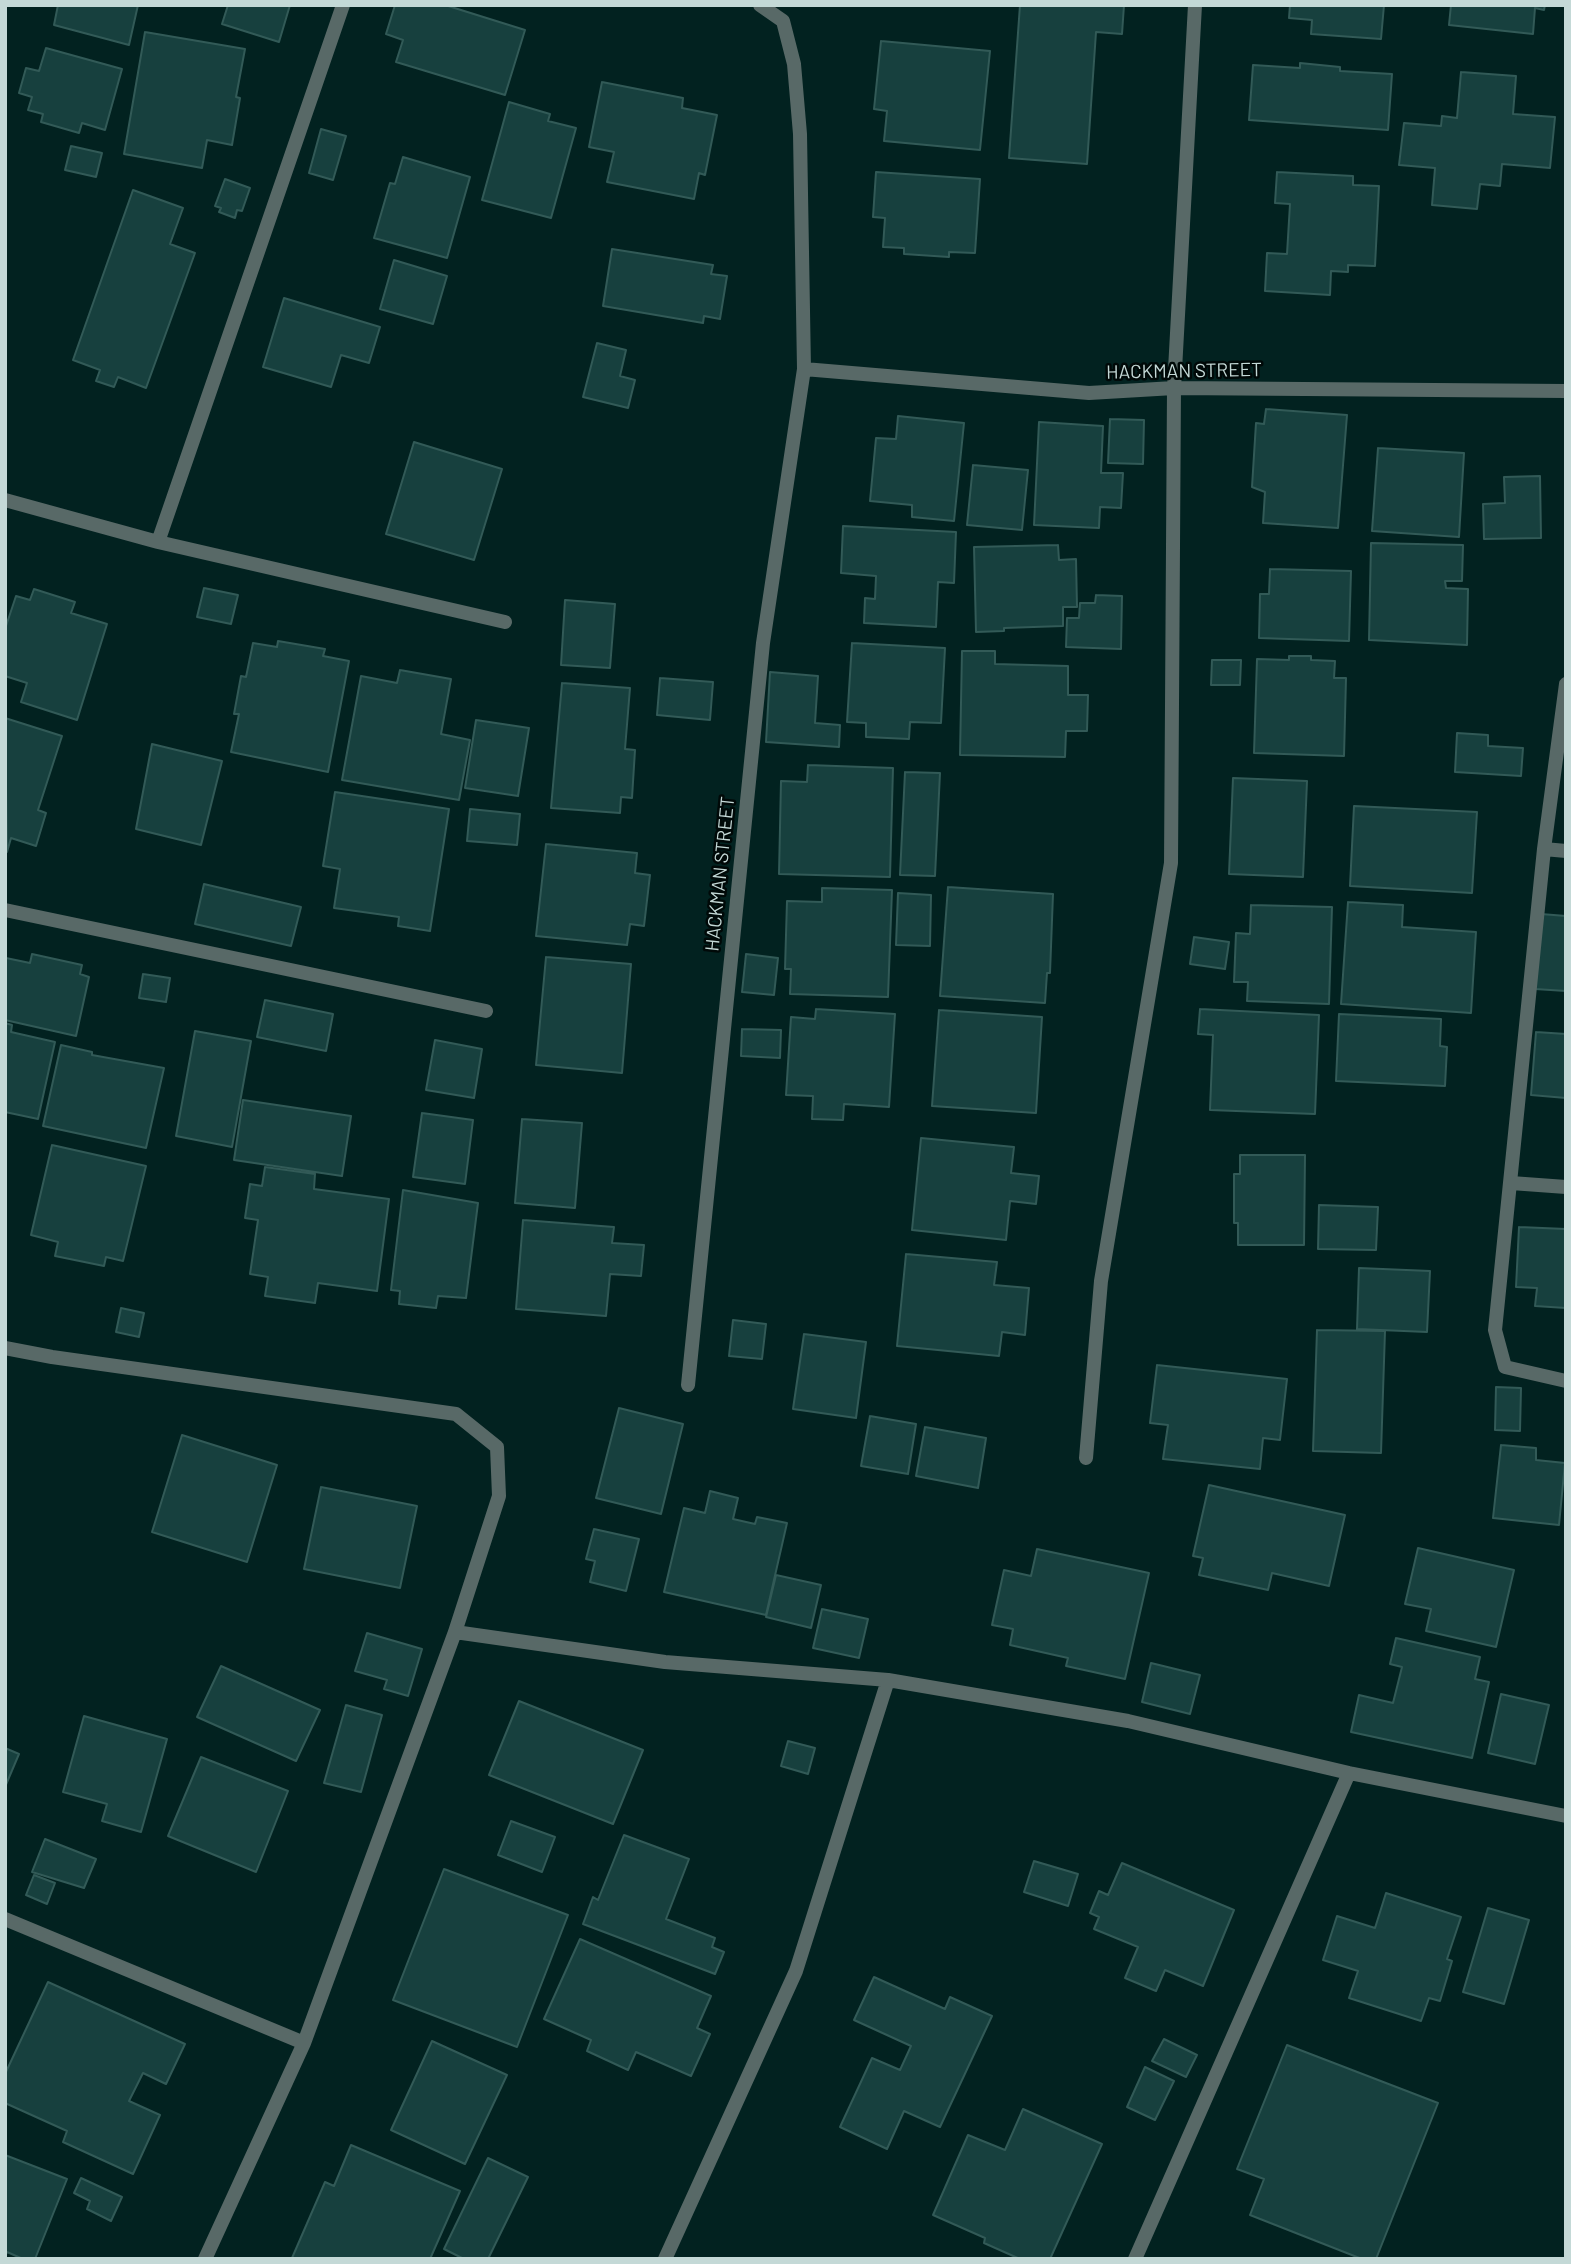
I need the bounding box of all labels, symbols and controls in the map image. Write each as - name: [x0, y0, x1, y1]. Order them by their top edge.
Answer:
- street label: HACKMAN STREET: [1106, 358, 1262, 384]
- street label: HACKMAN STREET: [701, 795, 739, 953]

